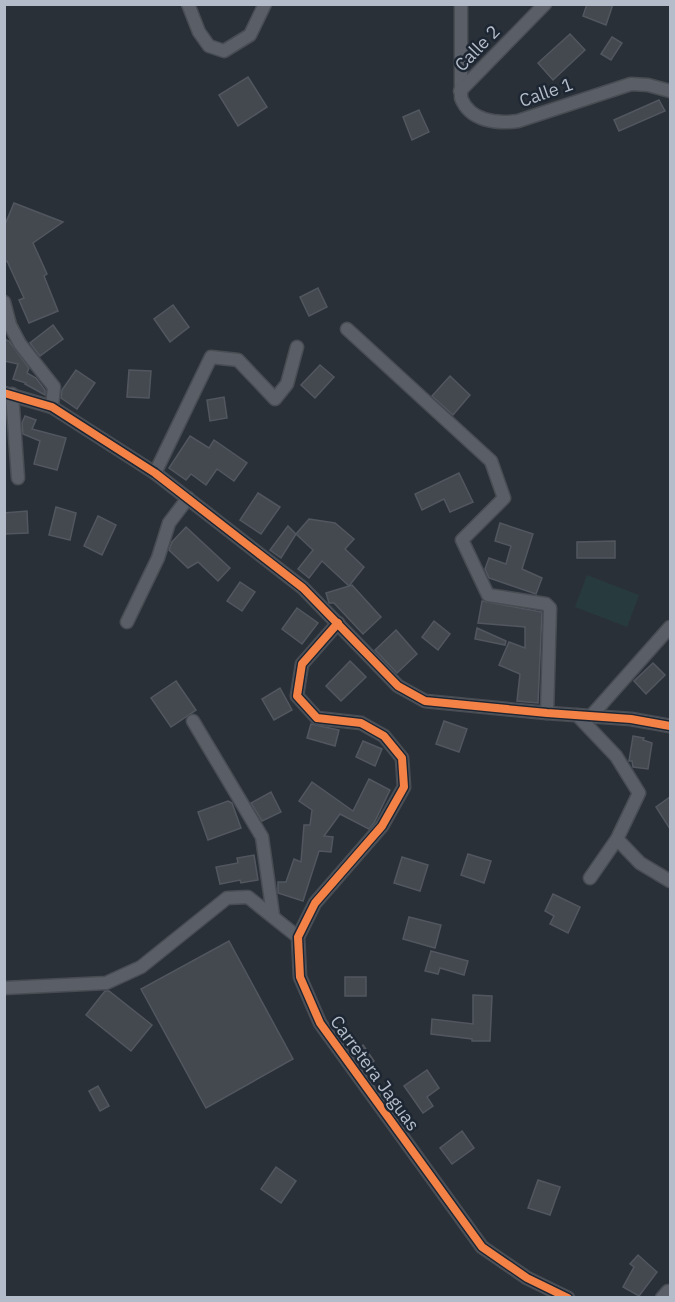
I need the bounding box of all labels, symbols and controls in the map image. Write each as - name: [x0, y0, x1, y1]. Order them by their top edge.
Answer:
- street label: Calle 2: [449, 20, 505, 76]
- street label: Calle 1: [516, 72, 576, 112]
- street label: Carretera Jaguas: [325, 1011, 425, 1135]

